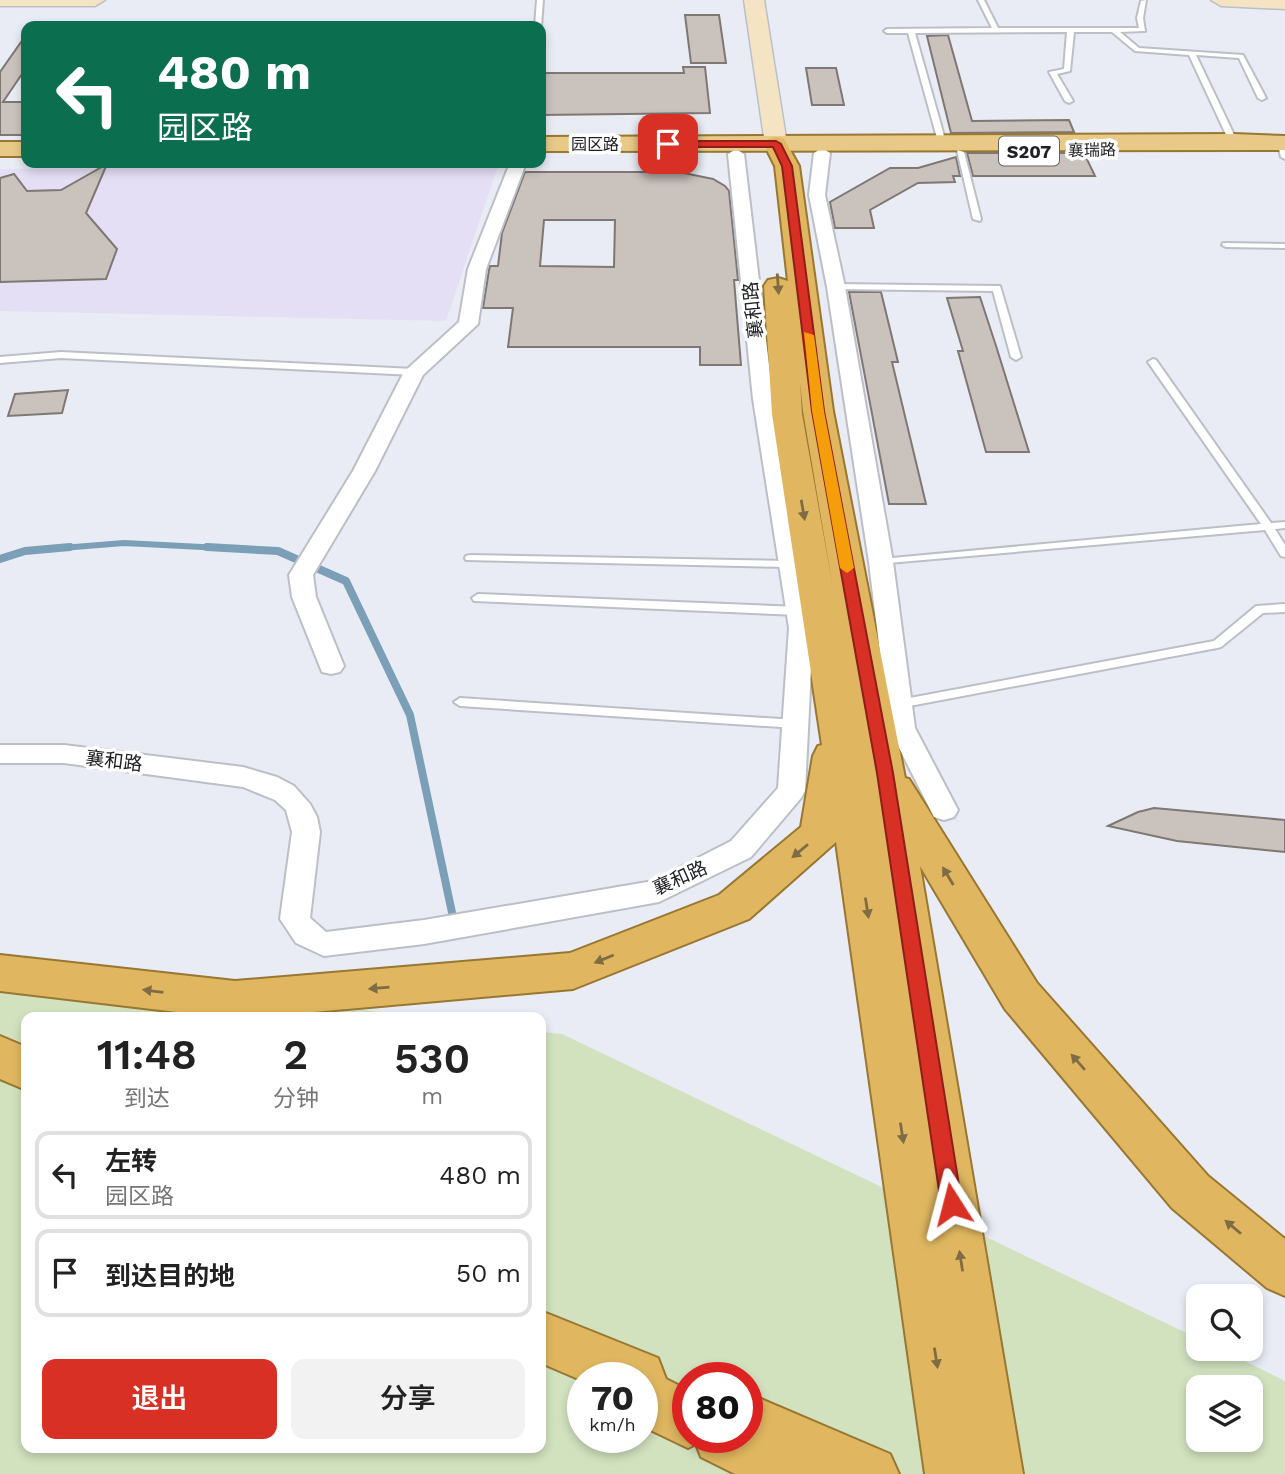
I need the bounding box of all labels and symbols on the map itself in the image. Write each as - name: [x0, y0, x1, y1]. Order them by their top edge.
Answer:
- pin: [638, 114, 698, 174]
- street label: 园区路: [571, 135, 619, 154]
- road number: S207: [999, 136, 1059, 166]
- street label: 襄瑞路: [1068, 140, 1116, 160]
- one-way arrow: [773, 274, 784, 296]
- street label: 襄和路: [739, 280, 767, 340]
- one-way arrow: [798, 499, 809, 521]
- street label: 襄和路: [84, 746, 144, 776]
- one-way arrow: [792, 843, 809, 858]
- street label: 襄和路: [649, 856, 711, 900]
- one-way arrow: [941, 866, 954, 885]
- one-way arrow: [862, 897, 873, 919]
- one-way arrow: [593, 954, 614, 965]
- one-way arrow: [368, 983, 390, 994]
- one-way arrow: [142, 985, 164, 996]
- one-way arrow: [1071, 1053, 1086, 1070]
- one-way arrow: [897, 1122, 908, 1144]
- position arrow: [915, 1167, 989, 1241]
- one-way arrow: [1224, 1220, 1241, 1235]
- one-way arrow: [955, 1250, 966, 1272]
- one-way arrow: [931, 1347, 942, 1369]
- speed limit sign: 80: [672, 1362, 763, 1453]

